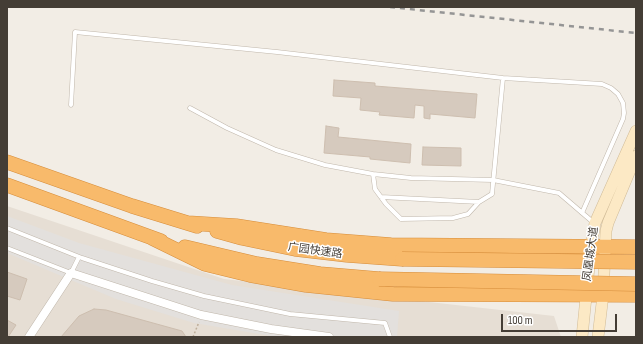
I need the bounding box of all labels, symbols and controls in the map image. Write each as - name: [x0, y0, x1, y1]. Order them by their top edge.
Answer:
- street label: 凤凰城大道: [581, 226, 601, 282]
- street label: 广园快速路: [287, 241, 343, 261]
- scale bar: [503, 306, 619, 332]
- text: 100 m: [508, 313, 533, 328]

